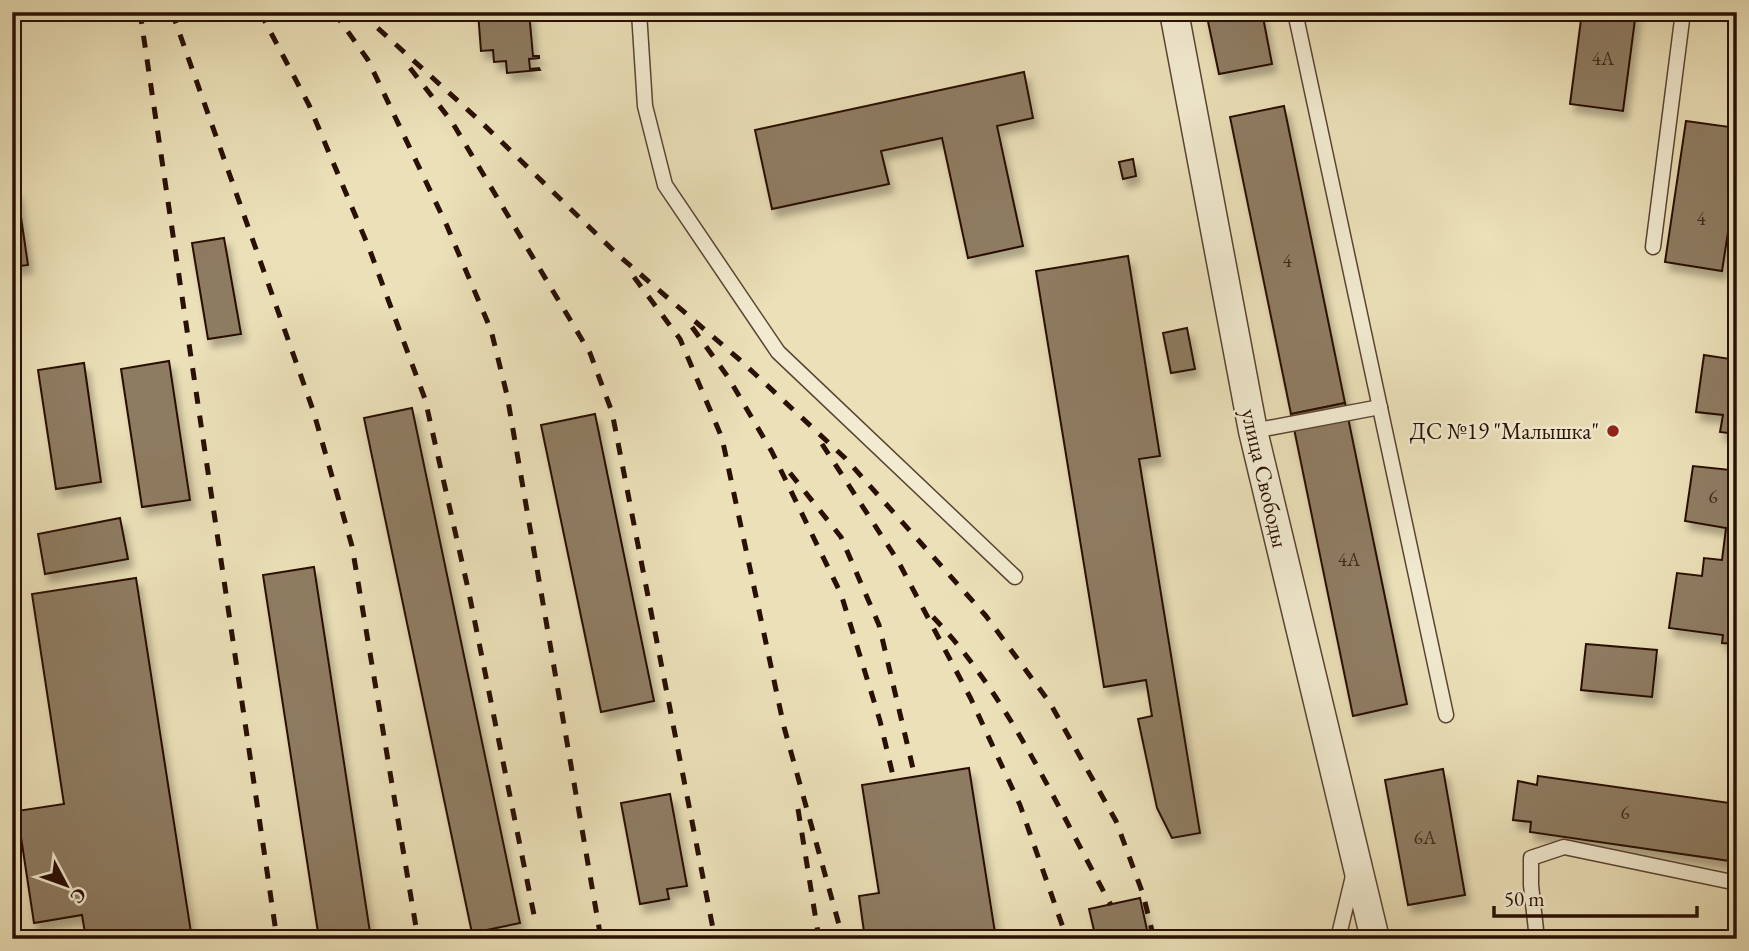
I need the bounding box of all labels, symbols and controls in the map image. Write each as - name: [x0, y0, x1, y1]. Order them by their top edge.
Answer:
- house number: 4А: [1592, 46, 1615, 71]
- house number: 4: [1696, 206, 1706, 231]
- house number: 4: [1282, 248, 1292, 273]
- street label: улица Свободы: [1234, 405, 1296, 551]
- place label: ДС №19 "Малышка": [1410, 416, 1599, 446]
- marker: ДС №19 "Малышка": [1605, 423, 1621, 439]
- house number: 6: [1708, 484, 1718, 509]
- house number: 4А: [1338, 547, 1361, 572]
- house number: 6: [1620, 800, 1630, 825]
- house number: 6А: [1414, 825, 1437, 850]
- north arrow: [32, 850, 102, 920]
- scale bar: [1494, 874, 1696, 918]
- text: С: [65, 883, 92, 909]
- text: 50 m: [1504, 885, 1545, 912]

